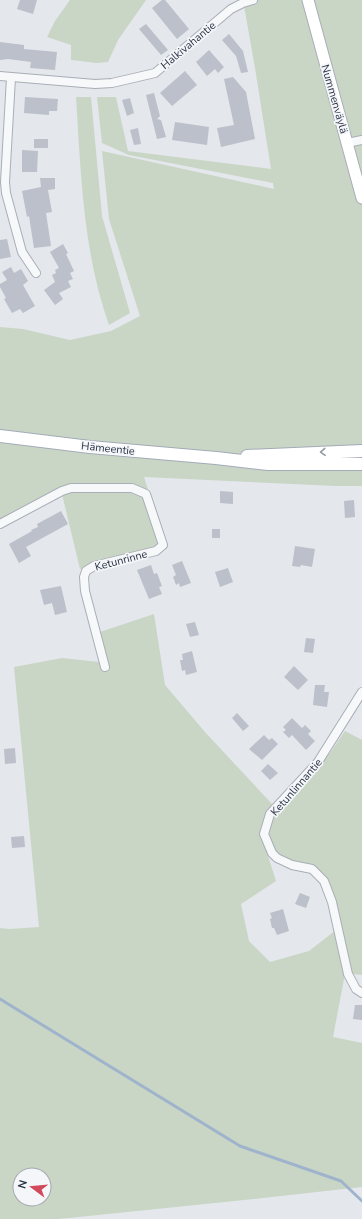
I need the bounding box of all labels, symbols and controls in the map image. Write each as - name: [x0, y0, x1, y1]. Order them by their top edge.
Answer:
- street label: Halkivahantie: [158, 18, 219, 73]
- street label: Nummenväylä: [317, 63, 352, 136]
- street label: Hämeentie: [80, 438, 136, 459]
- one-way arrow: [320, 447, 326, 456]
- street label: Ketunrinne: [93, 546, 149, 575]
- street label: Ketunlinnantie: [267, 755, 326, 819]
- north arrow: [12, 1167, 52, 1207]
- text: N: [15, 1178, 31, 1190]

